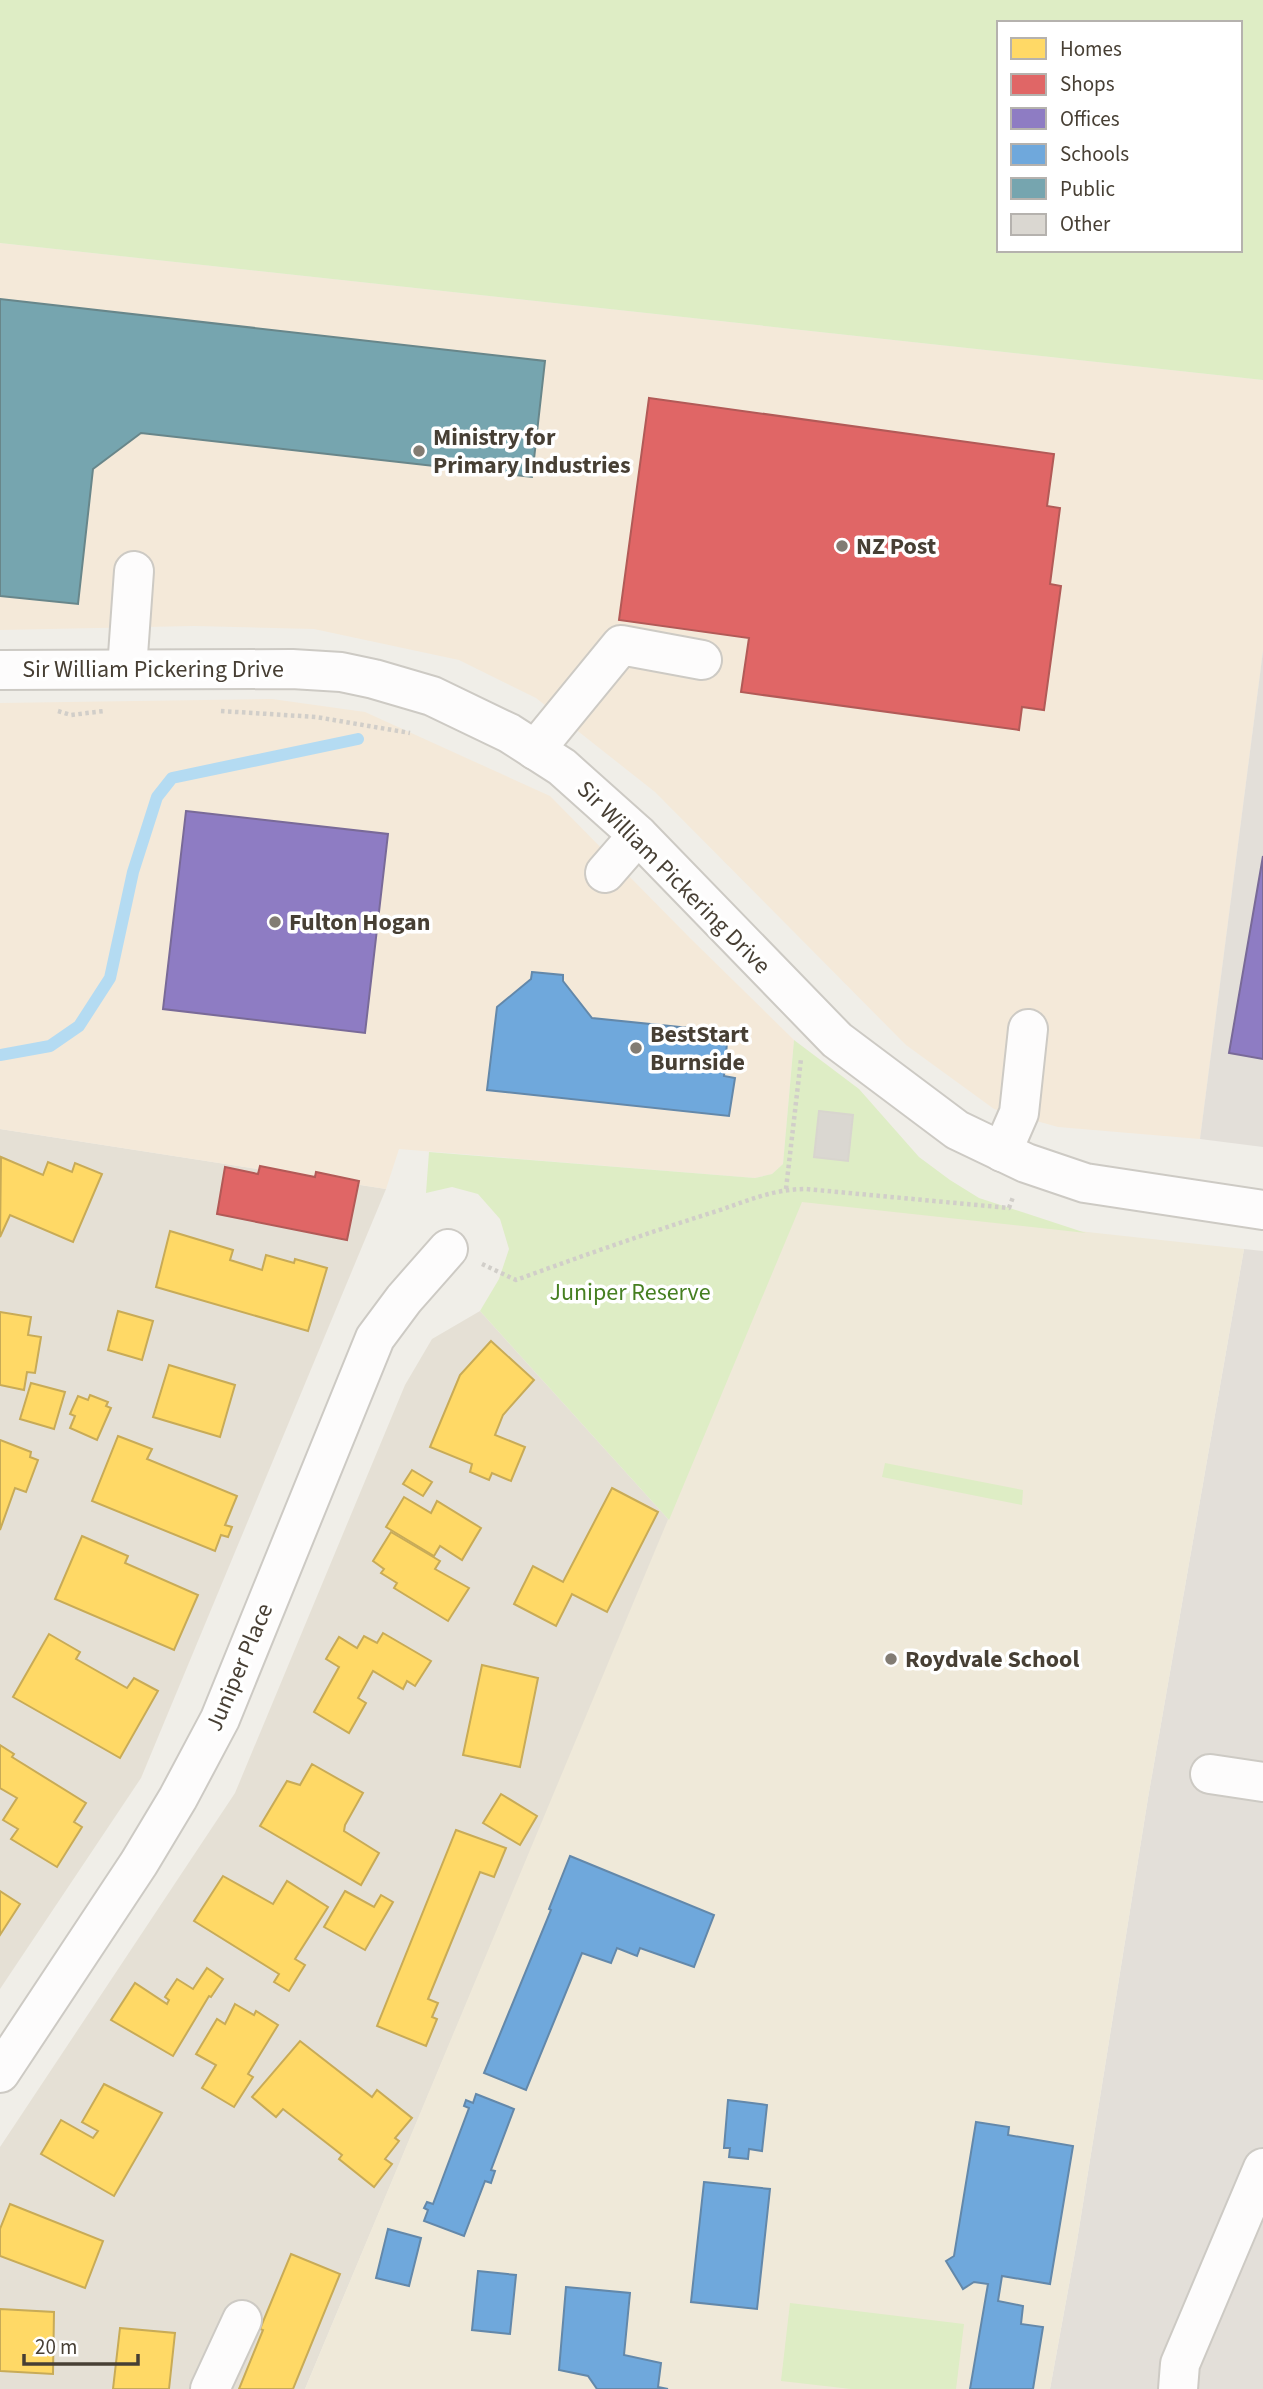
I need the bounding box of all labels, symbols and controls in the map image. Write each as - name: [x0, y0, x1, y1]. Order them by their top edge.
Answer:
- legend: [997, 21, 1242, 252]
- text: Homes: [1060, 34, 1122, 64]
- text: Shops: [1060, 69, 1115, 99]
- text: Offices: [1060, 104, 1120, 134]
- text: Schools: [1060, 139, 1129, 169]
- text: Public: [1060, 174, 1115, 204]
- text: Other: [1060, 209, 1111, 239]
- place label: Ministry for Primary Industries: [433, 420, 631, 483]
- marker: Ministry for Primary Industries: [411, 443, 427, 459]
- place label: NZ Post: [856, 529, 936, 564]
- marker: NZ Post: [834, 538, 850, 554]
- street label: Sir William Pickering Drive: [22, 652, 284, 687]
- street label: Sir William Pickering Drive: [569, 772, 779, 982]
- place label: Fulton Hogan: [289, 905, 430, 940]
- marker: Fulton Hogan: [267, 914, 283, 930]
- place label: BestStart Burnside: [650, 1017, 749, 1080]
- marker: BestStart Burnside: [628, 1040, 644, 1056]
- park label: Juniper Reserve: [549, 1275, 711, 1310]
- street label: Juniper Place: [197, 1598, 282, 1737]
- place label: Roydvale School: [905, 1642, 1079, 1677]
- marker: Roydvale School: [883, 1651, 899, 1667]
- scale bar: [24, 2322, 138, 2366]
- text: 20 m: [35, 2332, 77, 2362]

